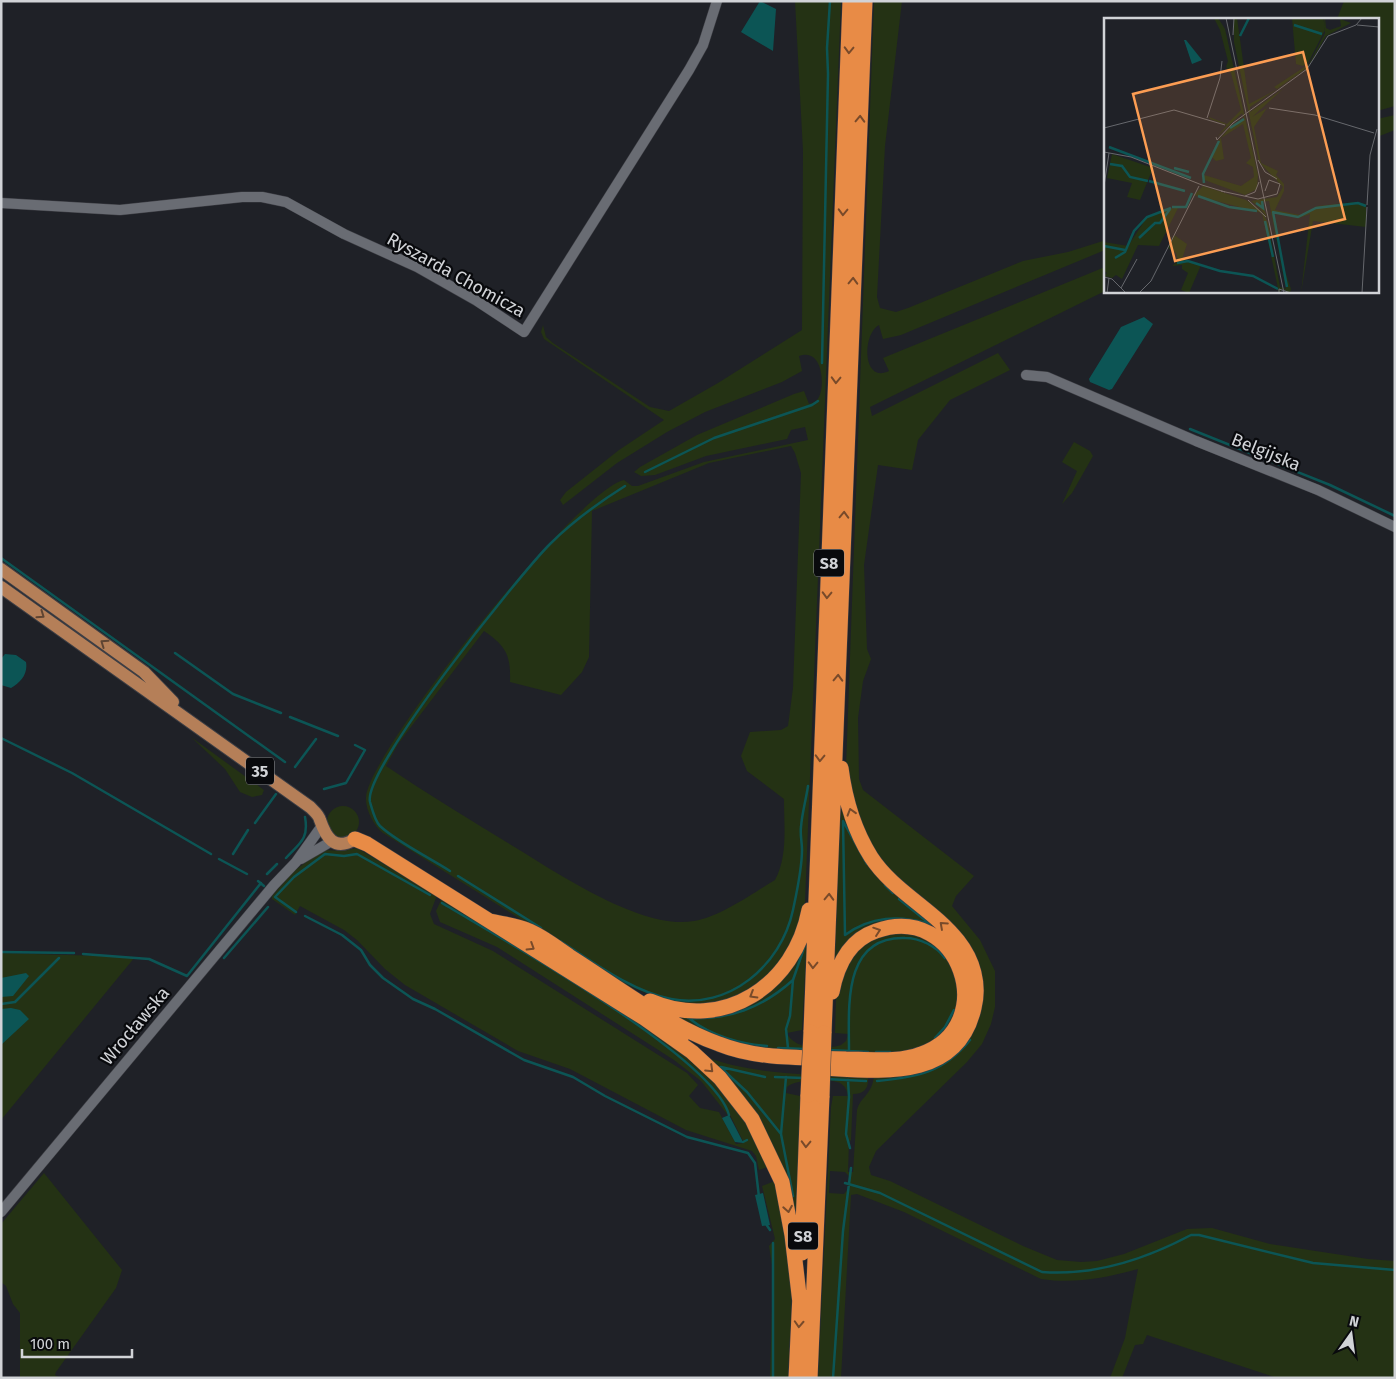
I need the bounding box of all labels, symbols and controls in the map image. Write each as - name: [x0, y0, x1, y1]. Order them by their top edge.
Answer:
- inset map: [1104, 18, 1378, 292]
- one-way arrow: [843, 46, 854, 54]
- one-way arrow: [855, 114, 865, 122]
- one-way arrow: [837, 209, 848, 217]
- street label: Ryszarda Chomicza: [383, 228, 529, 322]
- one-way arrow: [848, 277, 859, 285]
- one-way arrow: [831, 377, 841, 385]
- street label: Belgijska: [1228, 428, 1304, 476]
- one-way arrow: [839, 511, 850, 519]
- road number: S8: [814, 550, 844, 576]
- one-way arrow: [822, 591, 833, 599]
- one-way arrow: [35, 609, 45, 618]
- one-way arrow: [100, 640, 110, 649]
- one-way arrow: [833, 673, 843, 681]
- one-way arrow: [815, 754, 826, 762]
- road number: 35: [246, 758, 274, 784]
- one-way arrow: [846, 809, 856, 817]
- one-way arrow: [824, 892, 835, 900]
- one-way arrow: [939, 922, 948, 931]
- one-way arrow: [872, 927, 880, 937]
- one-way arrow: [526, 941, 535, 950]
- one-way arrow: [808, 962, 818, 969]
- street label: Wrocławska: [96, 982, 174, 1070]
- one-way arrow: [749, 989, 758, 998]
- one-way arrow: [705, 1063, 714, 1072]
- one-way arrow: [801, 1140, 812, 1148]
- one-way arrow: [783, 1204, 793, 1213]
- road number: S8: [788, 1222, 818, 1250]
- north arrow: [1326, 1309, 1376, 1359]
- text: N: [1347, 1312, 1361, 1331]
- one-way arrow: [794, 1320, 805, 1328]
- scale bar: [22, 1326, 132, 1358]
- text: 100 m: [30, 1335, 70, 1353]

